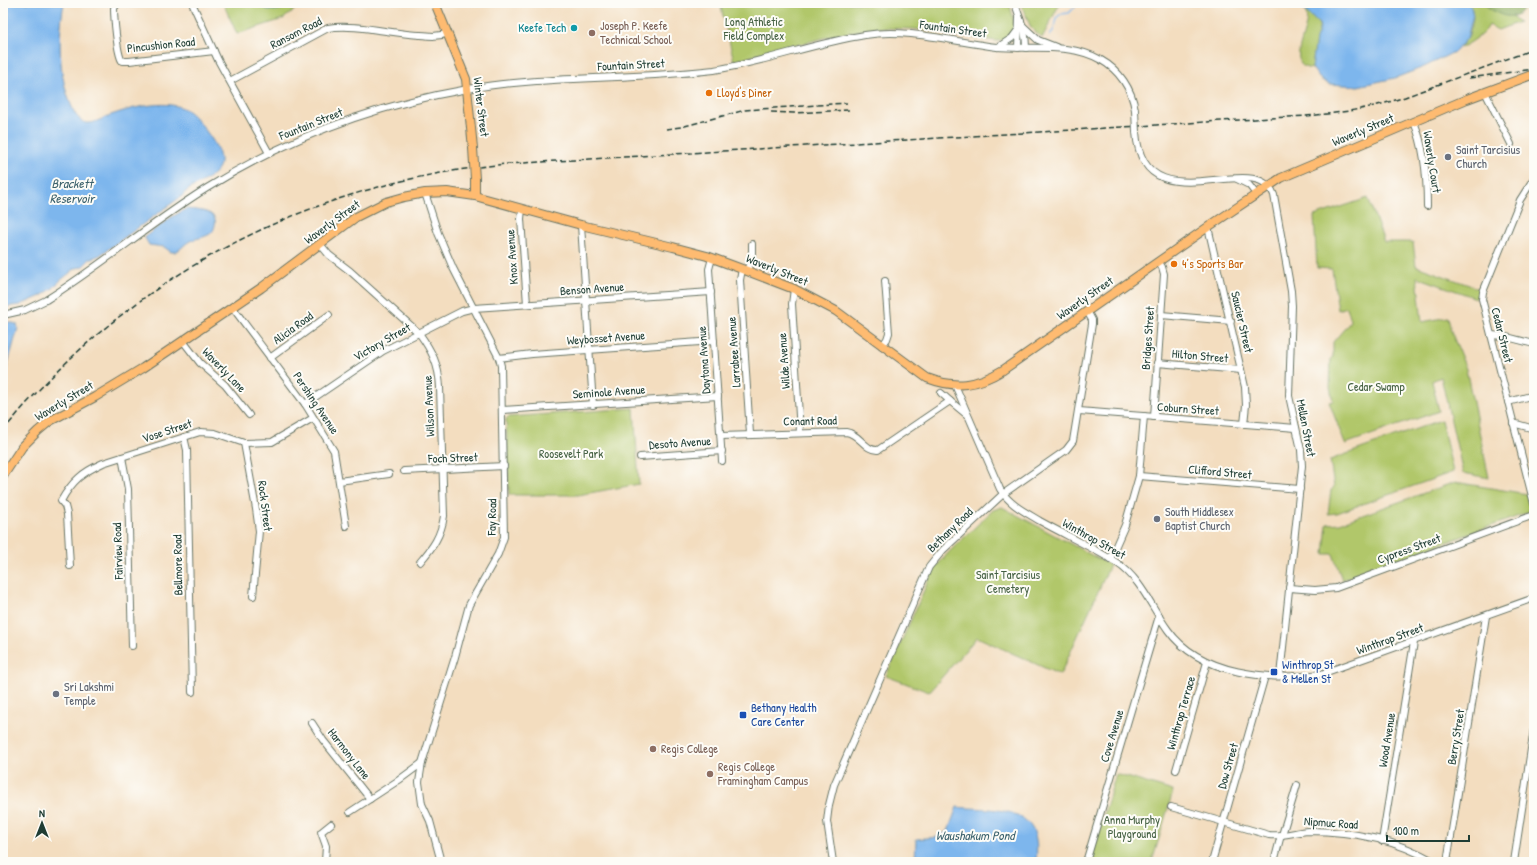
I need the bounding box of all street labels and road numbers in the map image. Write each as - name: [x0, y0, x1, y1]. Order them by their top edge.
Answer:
- street label: Ransom Road: [267, 12, 325, 53]
- street label: Fountain Street: [918, 15, 988, 42]
- street label: Pincushion Road: [126, 32, 196, 57]
- street label: Fountain Street: [596, 54, 666, 75]
- street label: Winter Street: [469, 76, 494, 138]
- street label: Fountain Street: [276, 103, 346, 144]
- street label: Waverly Street: [1329, 109, 1397, 150]
- street label: Waverly Court: [1419, 130, 1446, 195]
- street label: Waverly Street: [300, 195, 364, 248]
- street label: Knox Avenue: [501, 229, 522, 285]
- street label: Waverly Street: [744, 249, 811, 290]
- street label: Waverly Street: [1053, 271, 1117, 323]
- street label: Benson Avenue: [559, 278, 625, 299]
- street label: Saucier Street: [1227, 290, 1258, 355]
- street label: Bridges Street: [1137, 305, 1158, 370]
- street label: Cedar Street: [1487, 306, 1518, 365]
- street label: Alicia Road: [269, 307, 317, 348]
- street label: Larrabee Avenue: [723, 316, 744, 388]
- street label: Victory Street: [350, 318, 414, 365]
- street label: Daytona Avenue: [693, 325, 714, 394]
- street label: Weybosset Avenue: [566, 326, 646, 349]
- street label: Wilde Avenue: [773, 332, 794, 390]
- street label: Waverly Lane: [199, 343, 250, 396]
- street label: Hilton Street: [1171, 345, 1230, 367]
- street label: Pershing Avenue: [289, 368, 344, 437]
- street label: Wilson Avenue: [418, 375, 439, 437]
- street label: Waverly Street: [31, 376, 97, 425]
- street label: Seminole Avenue: [572, 380, 646, 403]
- street label: Coburn Street: [1157, 398, 1220, 419]
- street label: Mellen Street: [1293, 398, 1321, 459]
- street label: Conant Road: [783, 412, 837, 429]
- street label: Vose Street: [140, 414, 195, 447]
- street label: Desoto Avenue: [648, 432, 712, 453]
- street label: Foch Street: [427, 448, 479, 467]
- street label: Clifford Street: [1188, 460, 1253, 483]
- street label: Rock Street: [254, 480, 277, 533]
- street label: Fay Road: [483, 498, 500, 536]
- street label: Bethany Road: [923, 503, 977, 556]
- street label: Winthrop Street: [1060, 514, 1130, 563]
- street label: Fairview Road: [108, 522, 127, 581]
- street label: Cypress Street: [1375, 529, 1444, 568]
- street label: Bellmore Road: [168, 534, 187, 596]
- street label: Winthrop Street: [1354, 618, 1426, 658]
- street label: Winthrop Terrace: [1162, 674, 1199, 752]
- street label: Cove Avenue: [1095, 707, 1128, 764]
- street label: Berry Street: [1443, 707, 1468, 766]
- street label: Wood Avenue: [1374, 711, 1399, 768]
- street label: Harmony Lane: [324, 725, 375, 783]
- street label: Dow Street: [1213, 740, 1242, 791]
- street label: Nipmuc Road: [1303, 812, 1359, 833]

